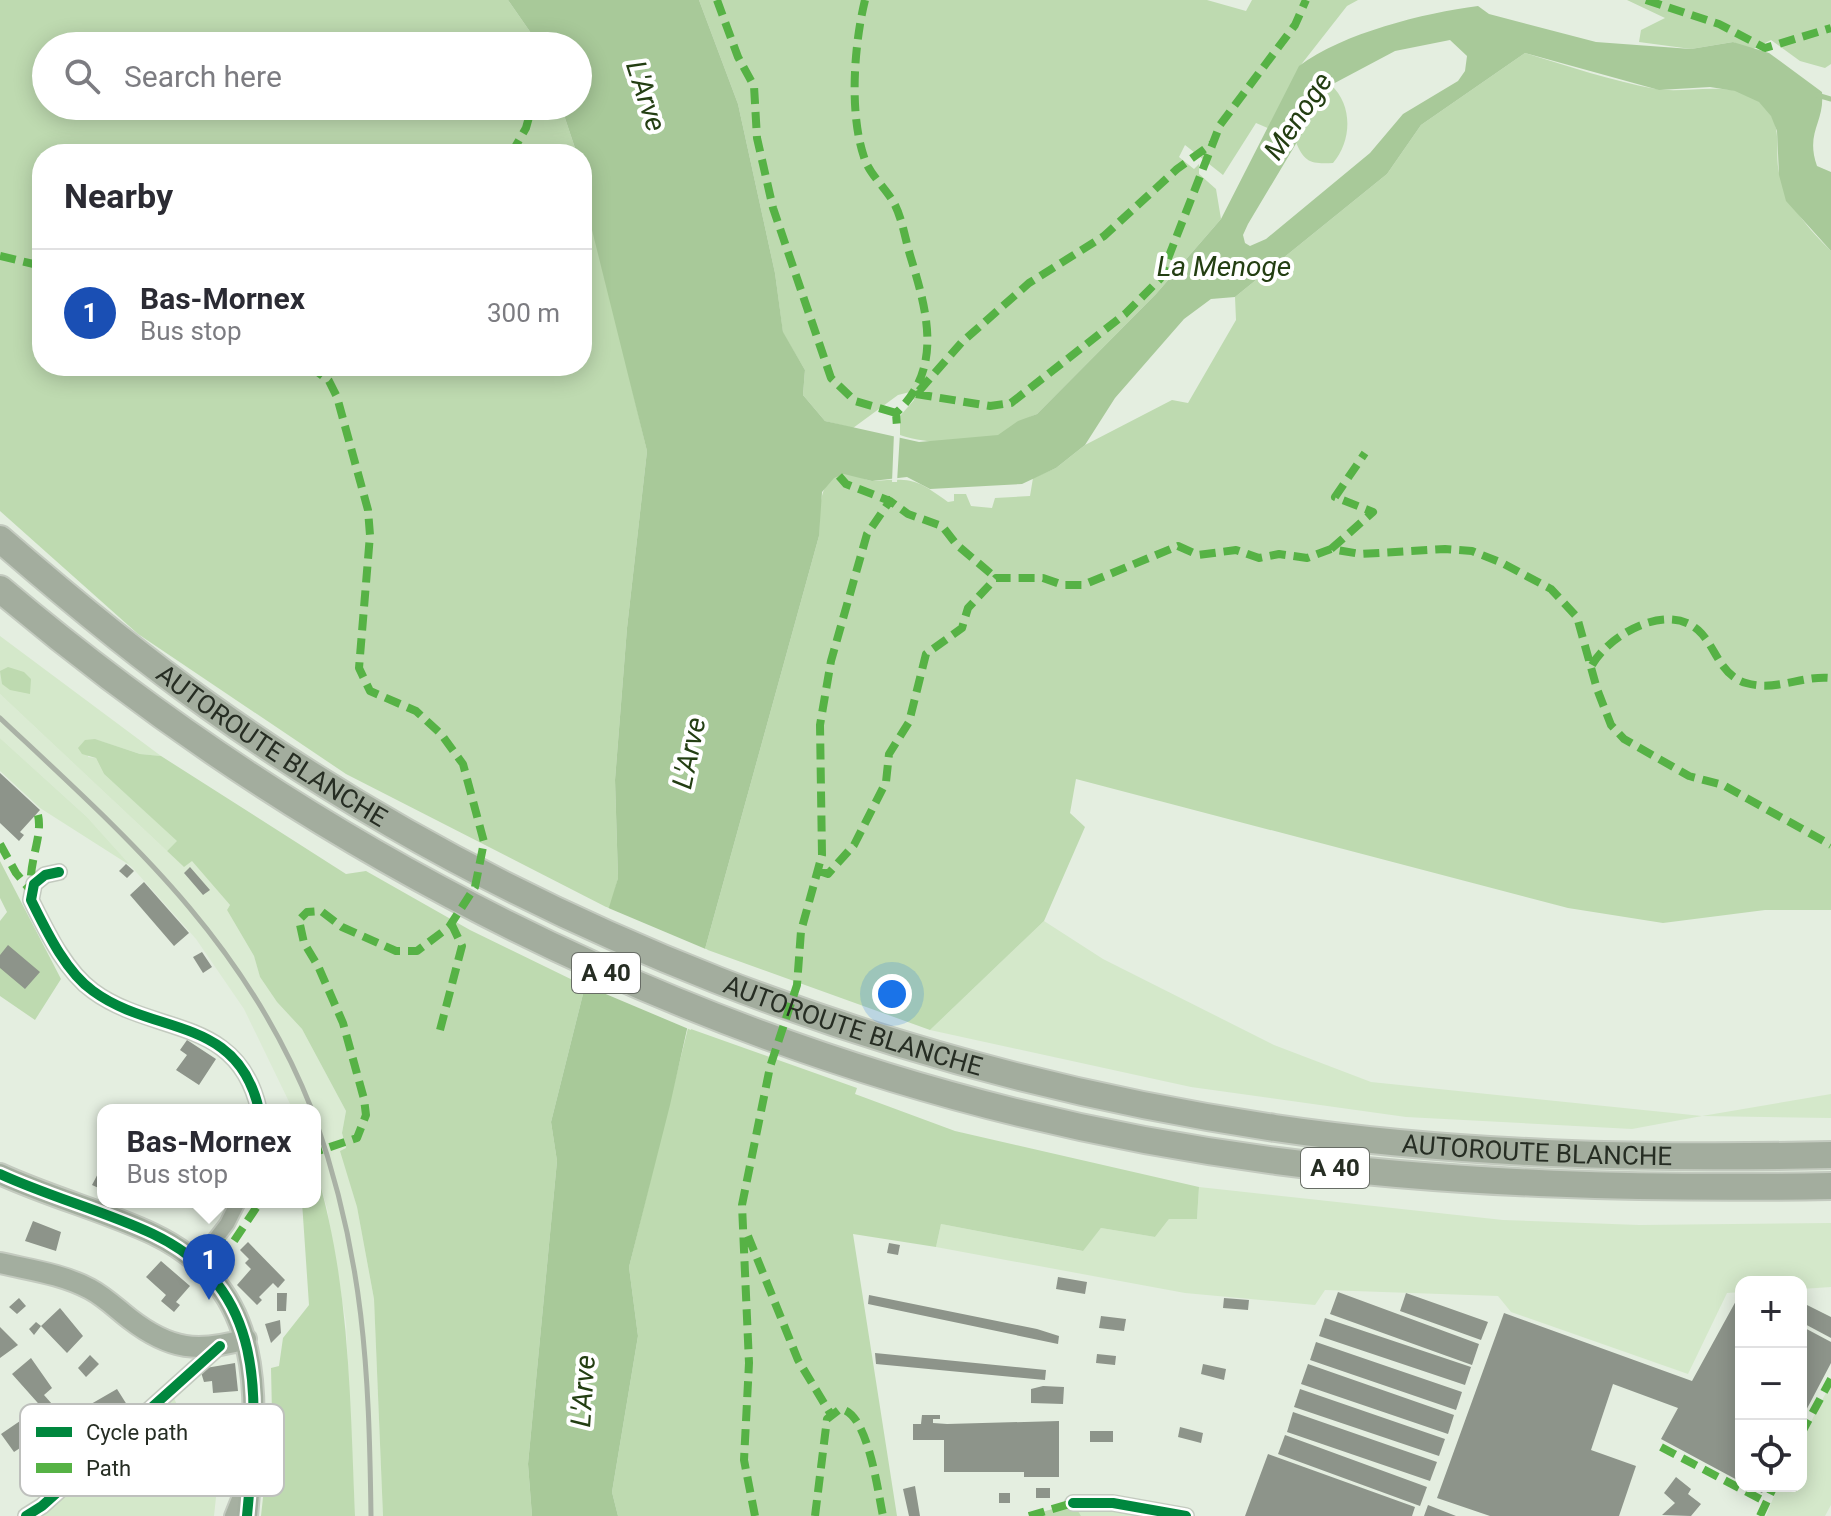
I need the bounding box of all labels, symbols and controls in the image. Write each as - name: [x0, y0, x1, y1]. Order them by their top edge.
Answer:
- search box: [32, 32, 592, 120]
- icon: search: [60, 54, 104, 98]
- water label: L'Arve: [619, 57, 673, 135]
- text: Search here: [124, 59, 282, 94]
- water label: Menoge: [1257, 66, 1339, 166]
- text: Nearby: [64, 176, 173, 216]
- water label: La Menoge: [1157, 250, 1291, 283]
- text: Bas-Mornex: [140, 281, 305, 316]
- text: 1: [83, 298, 97, 328]
- text: 300 m: [487, 298, 560, 328]
- text: Bus stop: [140, 316, 242, 346]
- street label: AUTOROUTE BLANCHE: [151, 658, 392, 833]
- water label: L'Arve: [665, 714, 713, 792]
- road number: A 40: [572, 953, 640, 993]
- street label: AUTOROUTE BLANCHE: [720, 969, 986, 1082]
- your location: [872, 974, 912, 1014]
- popup: [97, 1104, 321, 1208]
- text: Bas-Mornex: [127, 1124, 291, 1159]
- street label: AUTOROUTE BLANCHE: [1401, 1128, 1672, 1171]
- road number: A 40: [1301, 1148, 1369, 1188]
- text: Bus stop: [127, 1159, 228, 1189]
- pin: 1: [183, 1234, 235, 1300]
- map controls: [1735, 1276, 1807, 1492]
- button: +: [1735, 1276, 1807, 1348]
- button: −: [1735, 1348, 1807, 1420]
- water label: L'Arve: [564, 1354, 602, 1428]
- legend: [20, 1404, 284, 1496]
- text: Cycle path: [86, 1420, 188, 1445]
- button: locate: [1735, 1420, 1807, 1492]
- text: Path: [86, 1456, 131, 1481]

